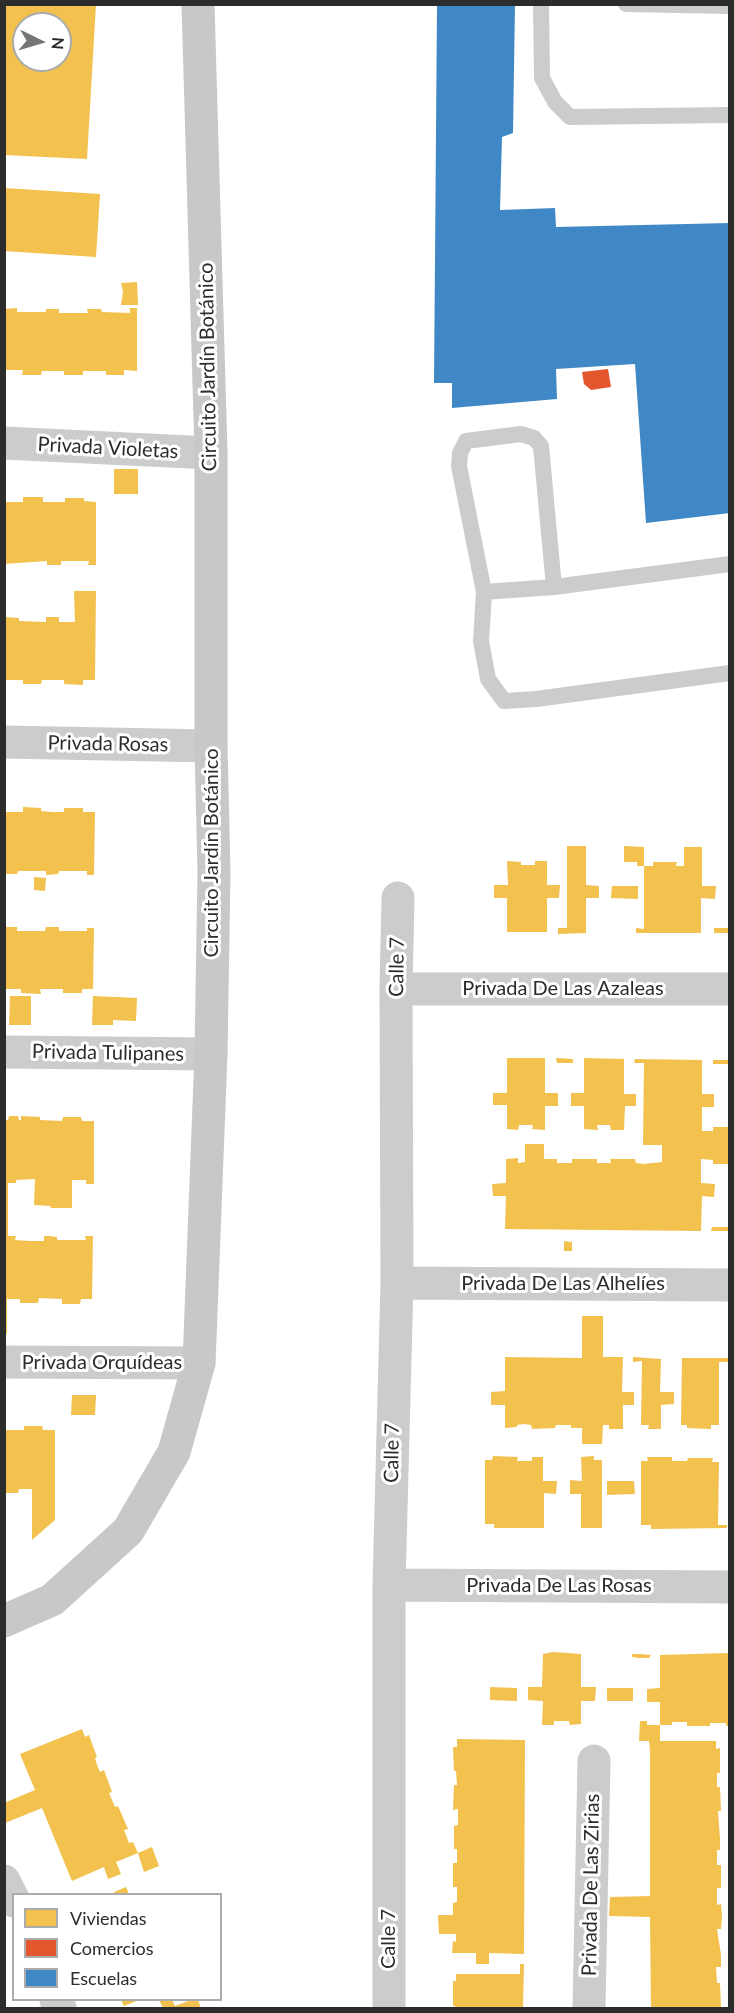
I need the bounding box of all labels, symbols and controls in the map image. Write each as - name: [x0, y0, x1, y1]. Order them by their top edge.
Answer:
- north arrow: [12, 12, 72, 72]
- text: N: [48, 36, 68, 50]
- street label: Circuito Jardín Botánico: [194, 262, 222, 472]
- street label: Privada Violetas: [37, 432, 179, 464]
- street label: Privada Rosas: [47, 731, 169, 757]
- street label: Circuito Jardín Botánico: [200, 749, 224, 957]
- street label: Calle 7: [384, 937, 410, 997]
- street label: Privada De Las Azaleas: [462, 977, 664, 1001]
- street label: Privada Tulipanes: [32, 1040, 184, 1066]
- street label: Privada De Las Alhelíes: [461, 1272, 665, 1296]
- street label: Privada Orquídeas: [22, 1351, 182, 1375]
- street label: Calle 7: [379, 1423, 405, 1483]
- street label: Privada De Las Rosas: [466, 1574, 652, 1598]
- street label: Privada De Las Zirias: [577, 1794, 605, 1976]
- legend: [12, 1893, 222, 2001]
- text: Viviendas: [70, 1907, 146, 1929]
- street label: Calle 7: [377, 1909, 401, 1969]
- text: Comercios: [70, 1937, 153, 1959]
- text: Escuelas: [70, 1967, 137, 1989]

